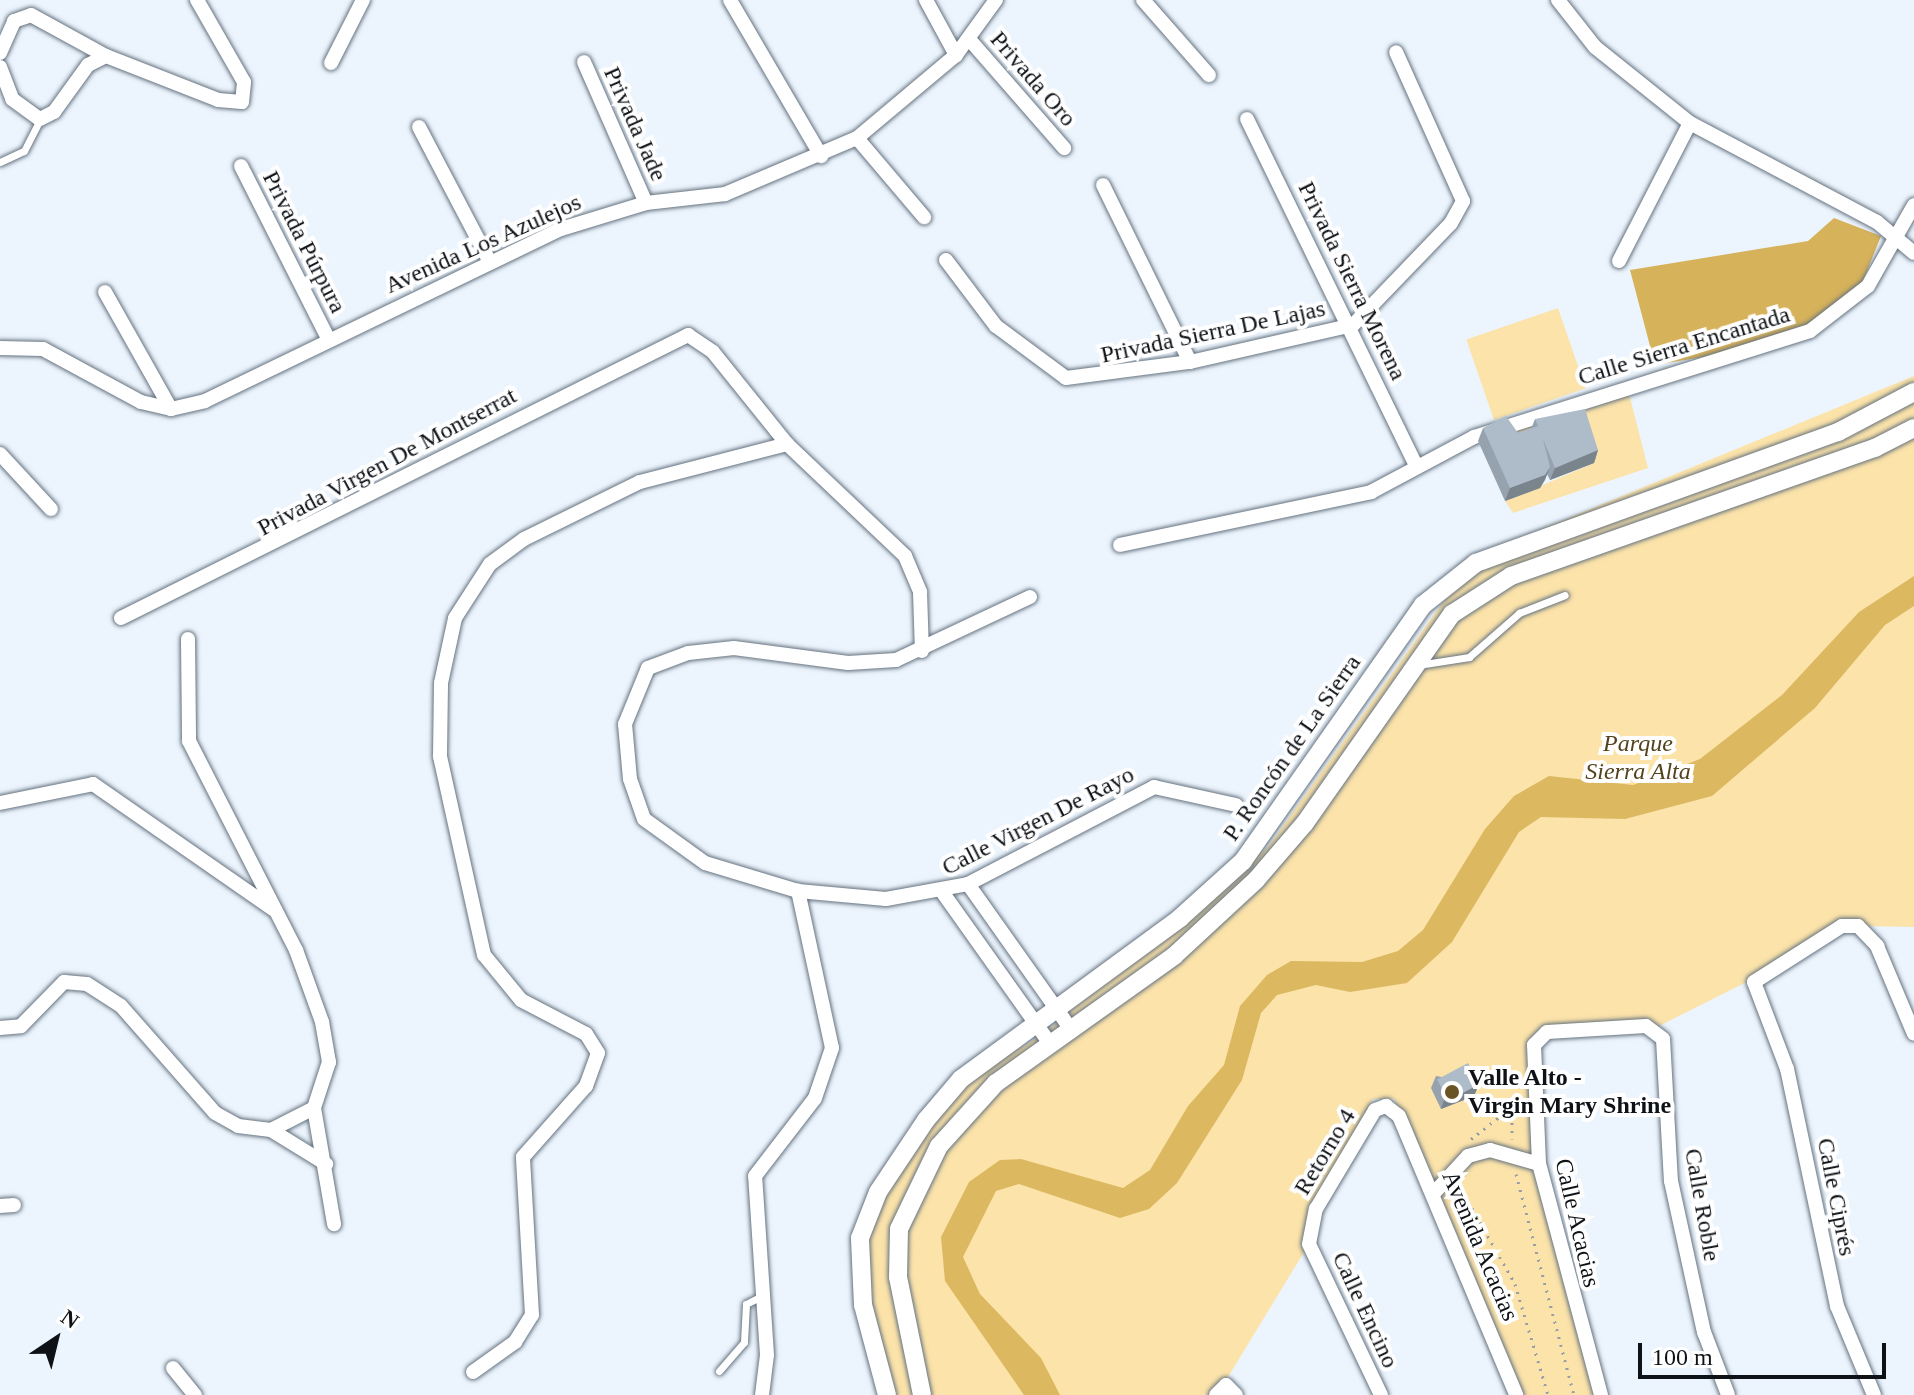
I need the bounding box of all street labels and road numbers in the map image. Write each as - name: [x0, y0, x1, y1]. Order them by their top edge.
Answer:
- street label: Privada Oro: [984, 26, 1082, 132]
- street label: Privada Jade: [597, 62, 673, 186]
- street label: Privada Púrpura: [256, 166, 352, 318]
- street label: Privada Sierra Morena: [1291, 177, 1413, 385]
- street label: Avenida Los Azulejos: [380, 188, 586, 300]
- street label: Privada Sierra De Lajas: [1098, 294, 1328, 370]
- street label: Calle Sierra Encantada: [1575, 300, 1793, 392]
- street label: Privada Virgen De Montserrat: [252, 381, 522, 543]
- street label: P. Roncón de La Sierra: [1217, 649, 1367, 847]
- street label: Calle Virgen De Rayo: [937, 760, 1139, 882]
- street label: Retorno 4: [1288, 1104, 1362, 1200]
- street label: Calle Ciprés: [1810, 1136, 1862, 1258]
- street label: Calle Roble: [1678, 1146, 1726, 1264]
- street label: Calle Acacias: [1548, 1155, 1606, 1291]
- street label: Avenida Acacias: [1435, 1166, 1525, 1326]
- street label: Calle Encino: [1326, 1247, 1404, 1373]

